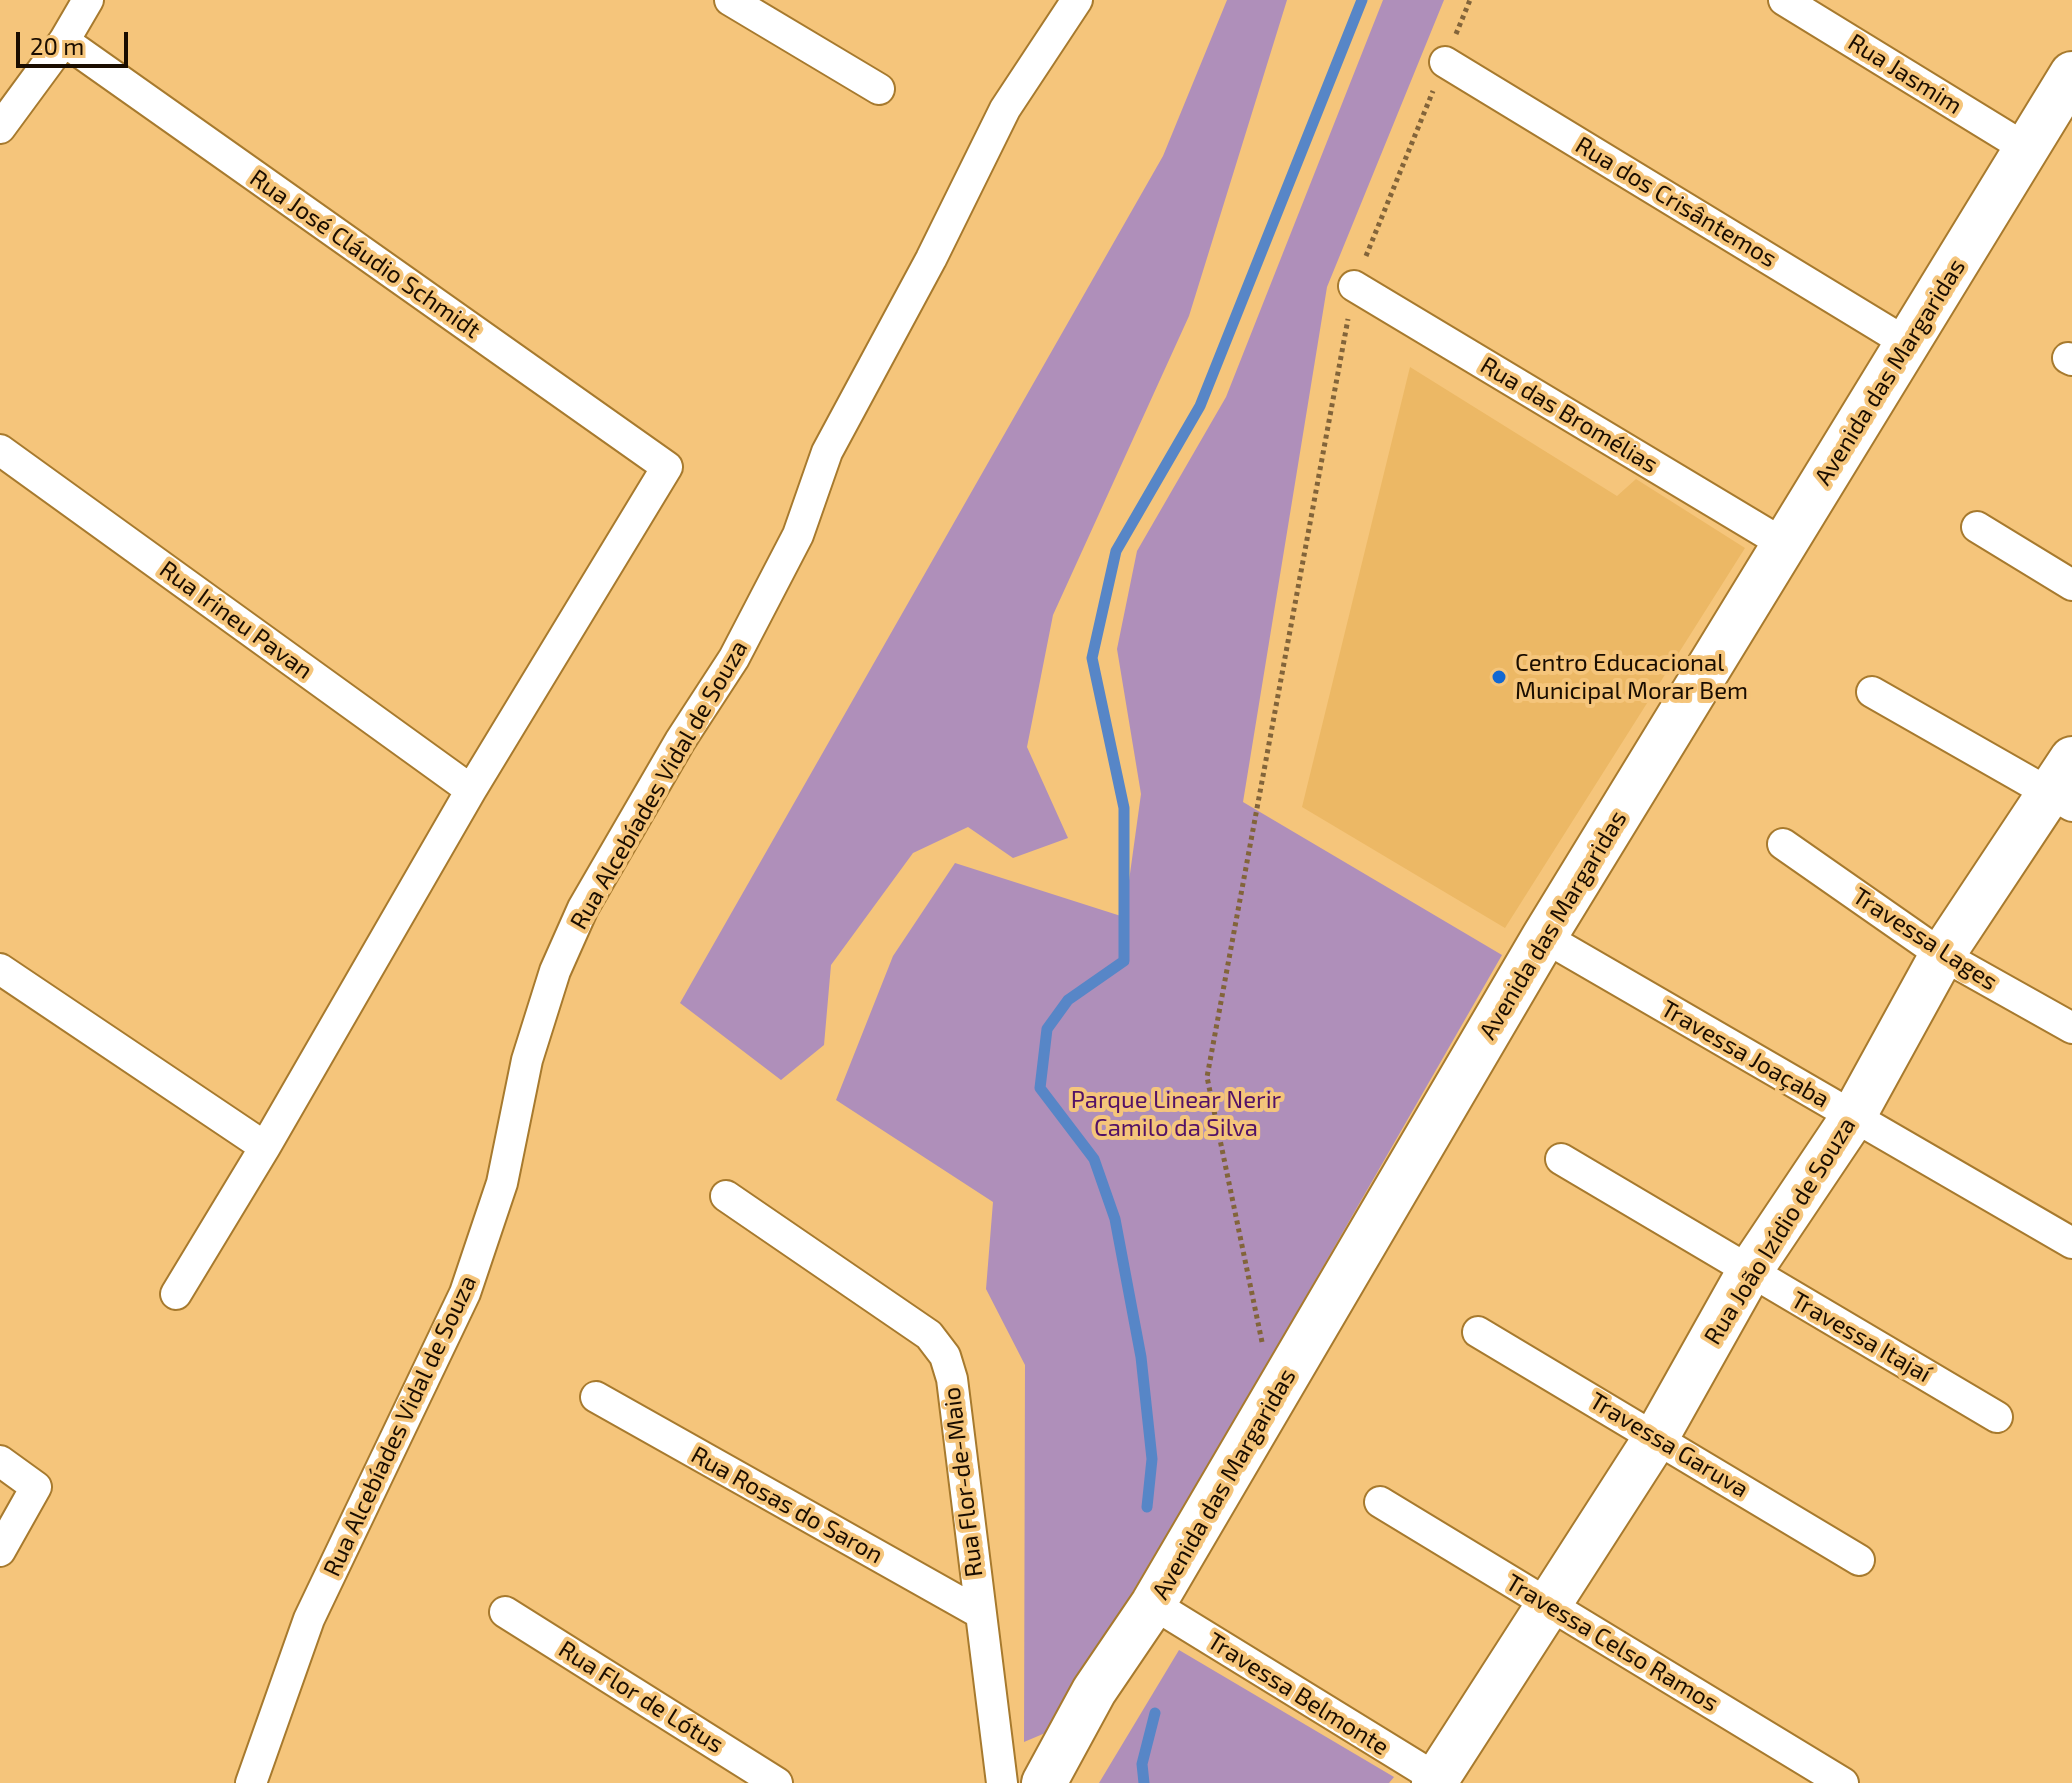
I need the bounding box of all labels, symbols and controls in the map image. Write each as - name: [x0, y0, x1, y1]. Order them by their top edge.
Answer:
- scale bar: [20, 16, 132, 66]
- street label: Rua Jasmim: [1843, 28, 1967, 120]
- text: 20 m: [30, 31, 84, 60]
- street label: Rua dos Crisântemos: [1570, 131, 1782, 273]
- street label: Rua José Cláudio Schmidt: [244, 163, 486, 345]
- street label: Avenida das Margaridas: [1809, 254, 1971, 490]
- street label: Rua das Bromélias: [1475, 351, 1663, 479]
- street label: Rua Irineu Pavan: [154, 555, 318, 685]
- street label: Rua Alcebíades Vidal de Souza: [564, 635, 754, 935]
- place label: Centro Educacional Municipal Morar Bem: [1515, 649, 1748, 705]
- marker: Centro Educacional Municipal Morar Bem: [1490, 668, 1508, 686]
- street label: Avenida das Margaridas: [1473, 806, 1633, 1044]
- street label: Travessa Lages: [1847, 882, 2003, 996]
- street label: Travessa Joaçaba: [1656, 994, 1834, 1114]
- park label: Parque Linear Nerir Camilo da Silva: [1071, 1086, 1281, 1142]
- street label: Rua João Izídio de Souza: [1698, 1112, 1862, 1350]
- street label: Rua Alcebíades Vidal de Souza: [317, 1271, 483, 1581]
- street label: Travessa Itajaí: [1786, 1285, 1936, 1389]
- street label: Avenida das Margaridas: [1146, 1364, 1302, 1604]
- street label: Rua Flor-de-Maio: [937, 1385, 989, 1579]
- street label: Travessa Garuva: [1584, 1386, 1754, 1504]
- street label: Rua Rosas do Saron: [686, 1440, 888, 1570]
- street label: Travessa Celso Ramos: [1501, 1568, 1723, 1718]
- street label: Travessa Belmonte: [1202, 1627, 1394, 1761]
- street label: Rua Flor de Lótus: [553, 1635, 729, 1759]

